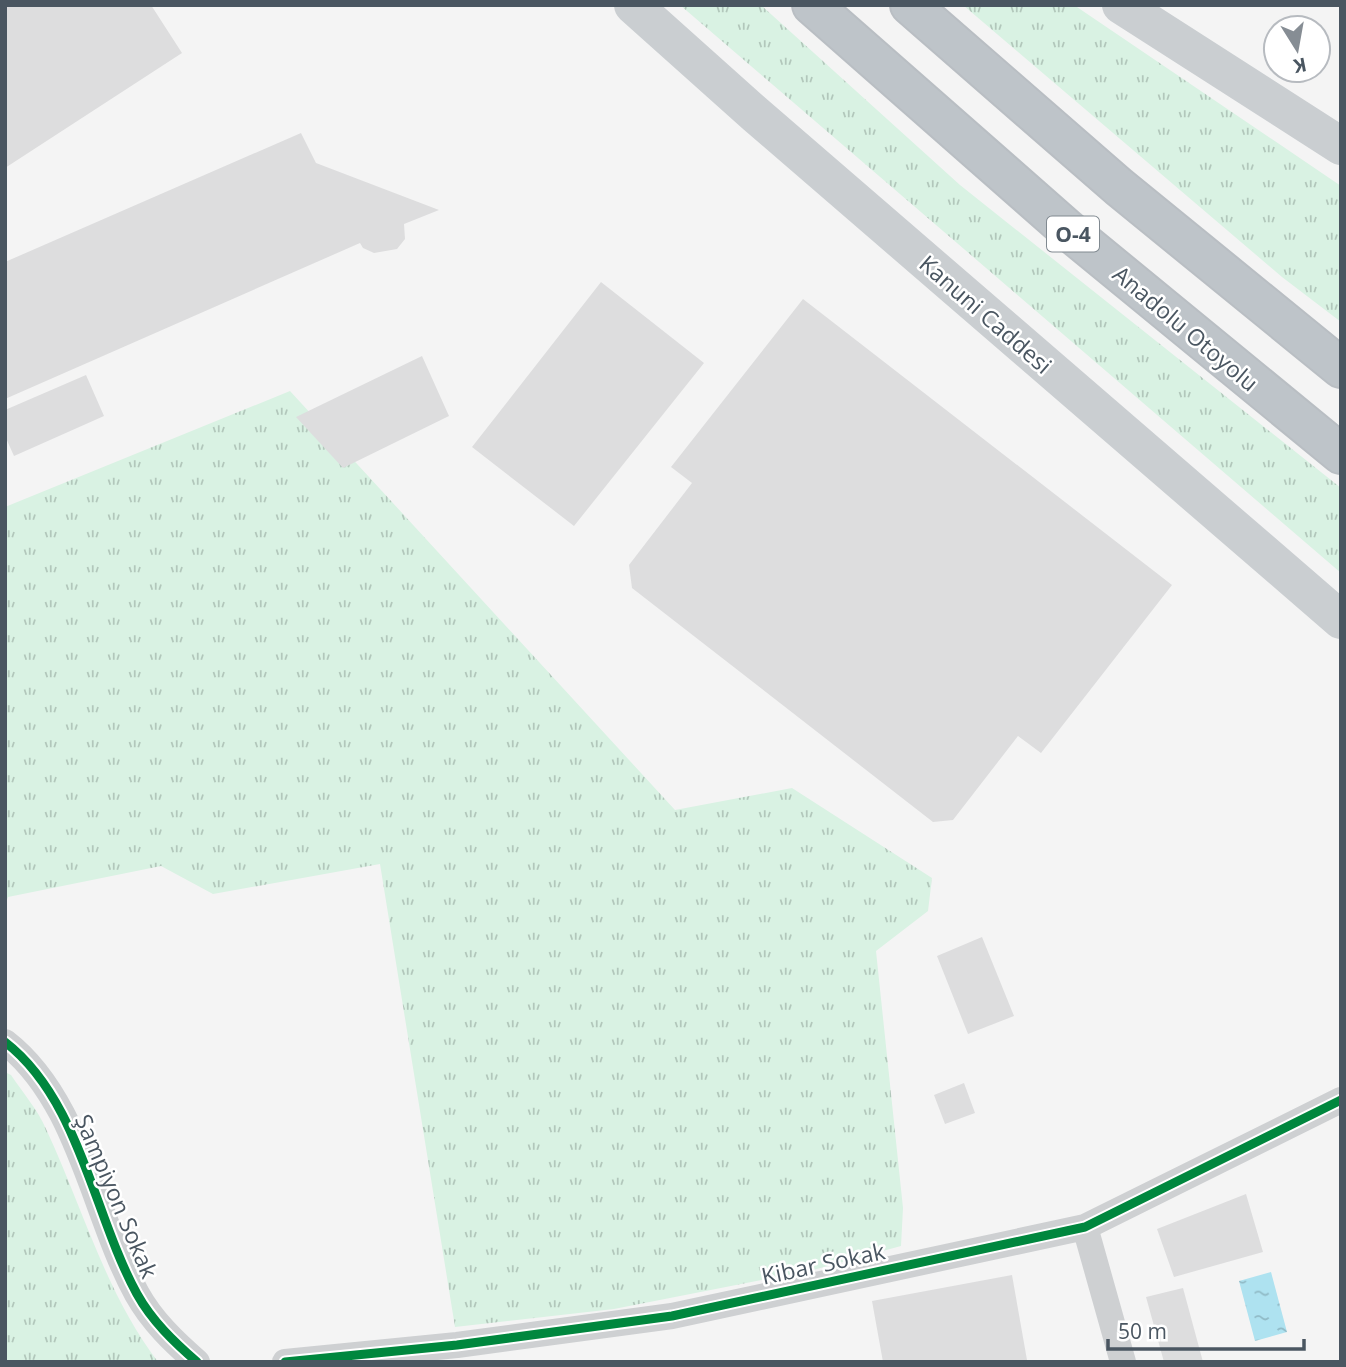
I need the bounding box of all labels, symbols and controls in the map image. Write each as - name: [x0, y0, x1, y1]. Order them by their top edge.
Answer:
- north arrow: [1262, 14, 1332, 84]
- text: K: [1291, 52, 1309, 80]
- road number: O-4: [1047, 216, 1099, 252]
- street label: Kanuni Caddesi: [913, 247, 1059, 381]
- street label: Anadolu Otoyolu: [1107, 258, 1265, 398]
- street label: Şampiyon Sokak: [68, 1109, 166, 1283]
- street label: Kibar Sokak: [758, 1234, 888, 1292]
- scale bar: [1108, 1308, 1304, 1352]
- text: 50 m: [1118, 1317, 1167, 1345]

